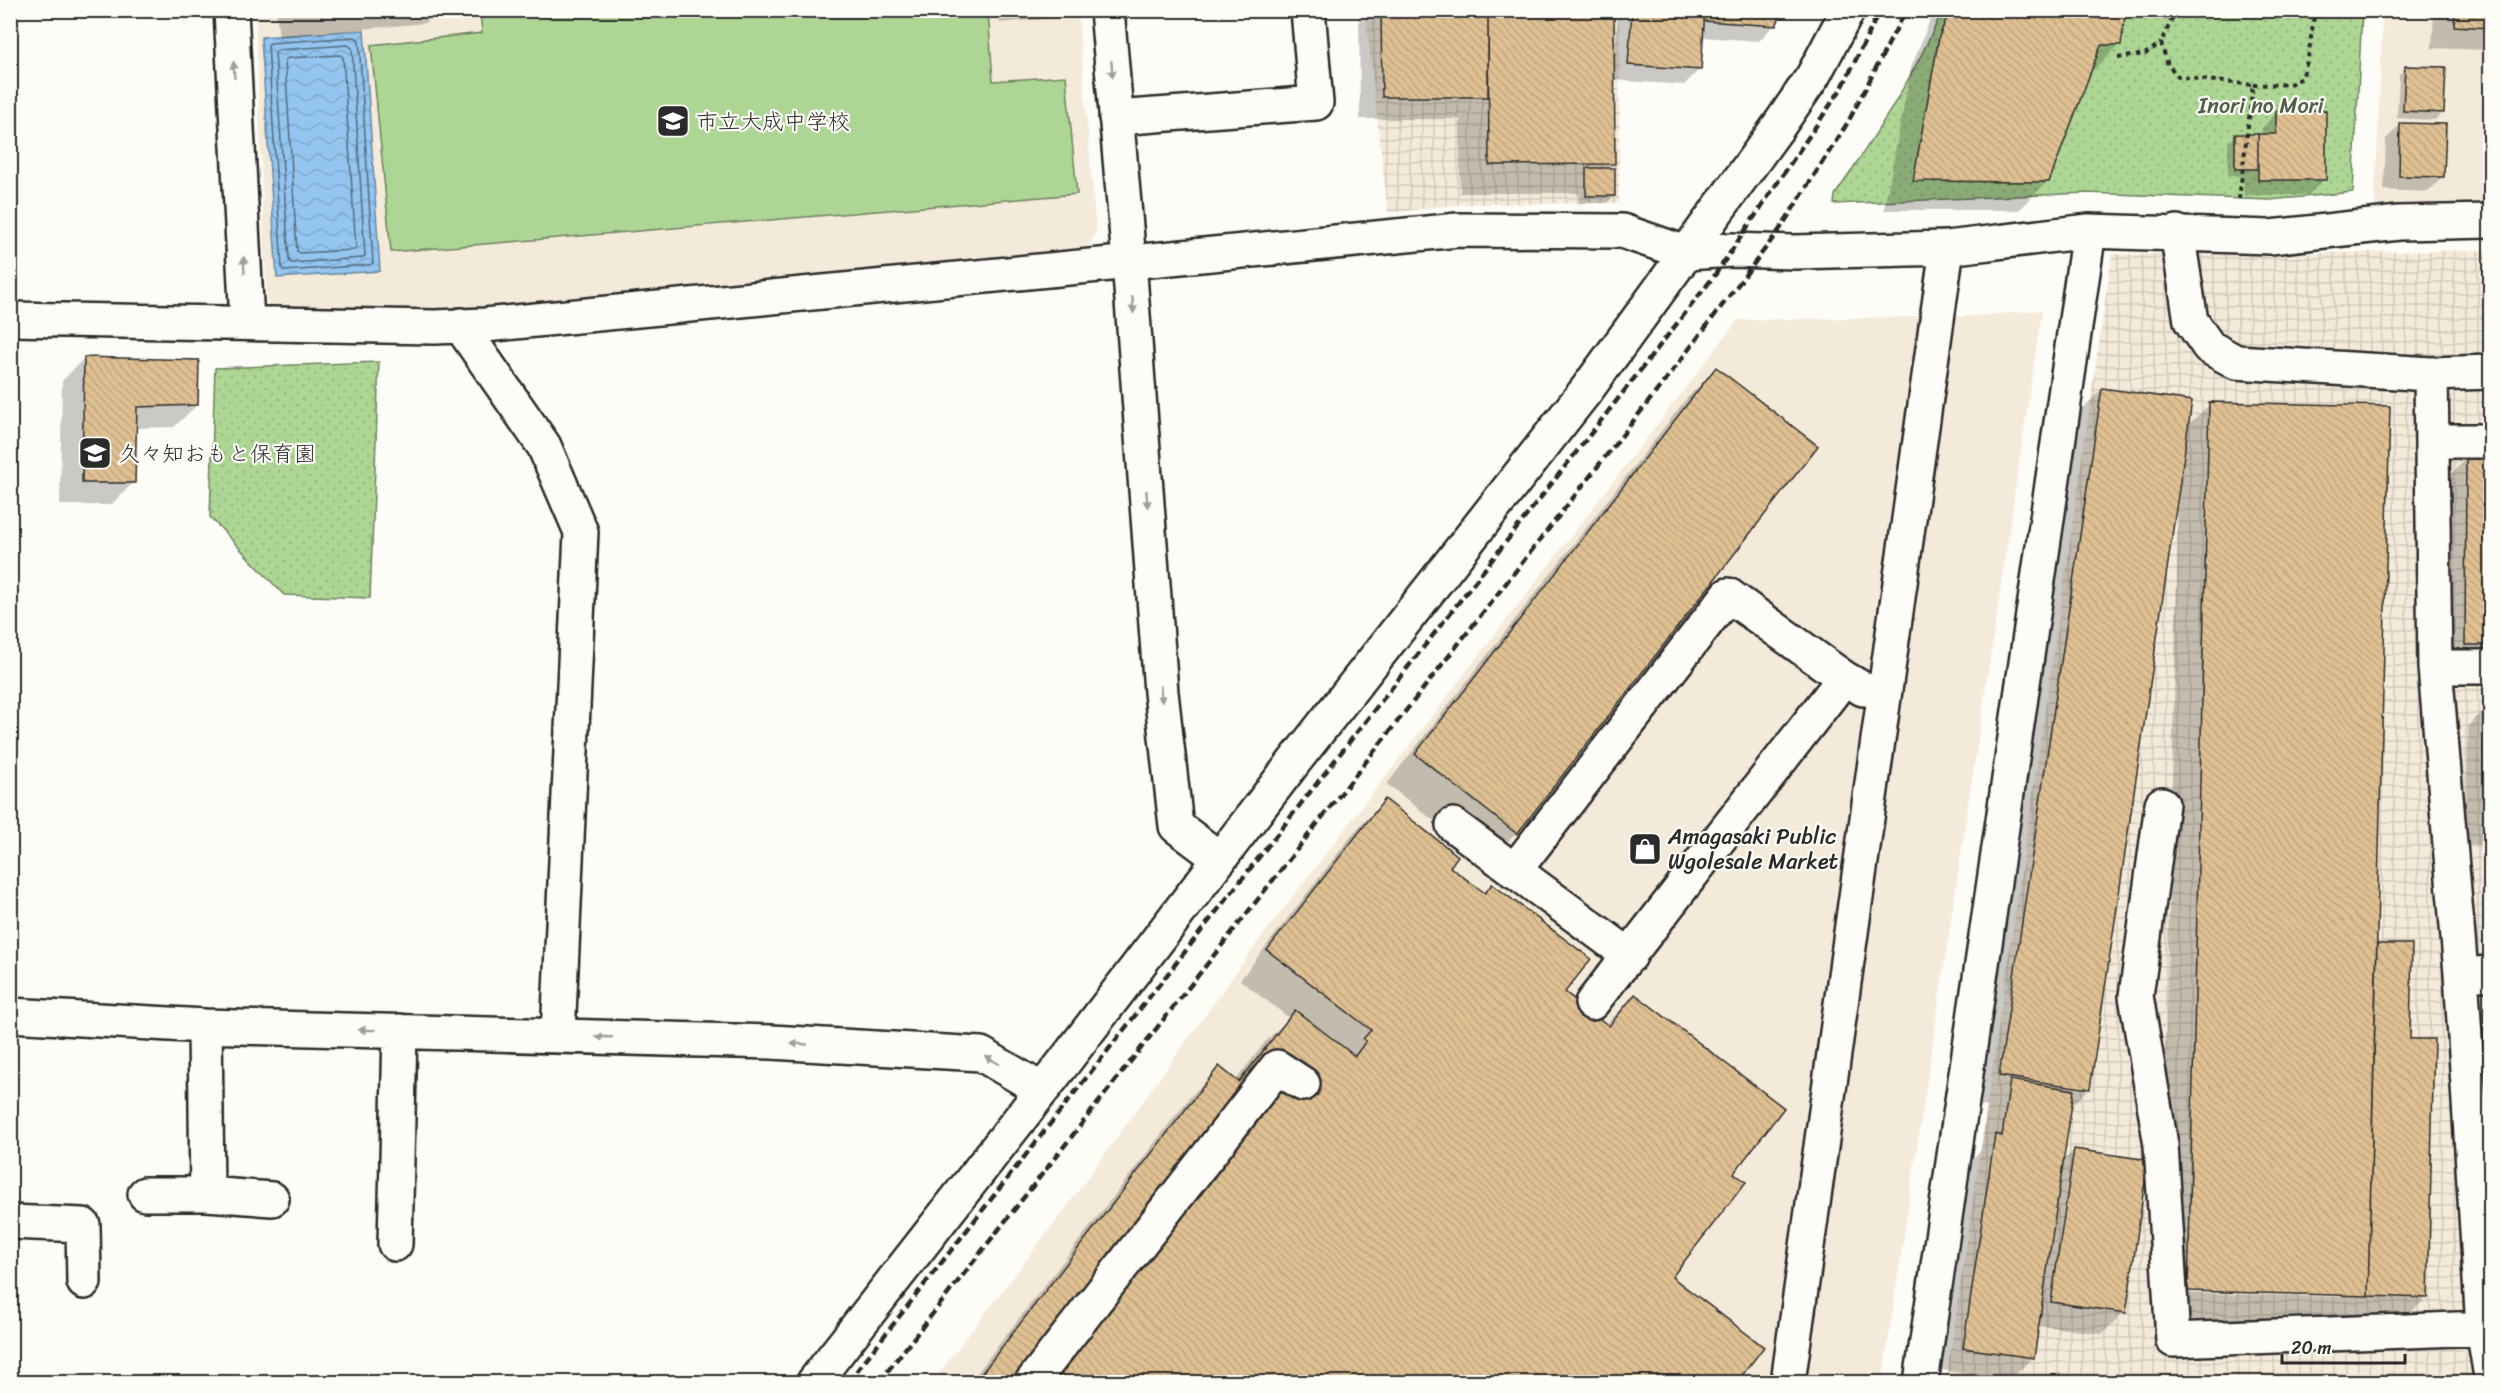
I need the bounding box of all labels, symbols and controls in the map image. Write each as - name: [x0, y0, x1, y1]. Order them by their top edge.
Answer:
- one-way arrow: [1107, 59, 1117, 78]
- one-way arrow: [229, 61, 238, 80]
- park label: Inori no Mori: [2197, 86, 2325, 125]
- place label: 市立大成中学校: [696, 102, 850, 141]
- school or university icon: 市立大成中学校: [655, 103, 691, 139]
- one-way arrow: [240, 255, 249, 274]
- one-way arrow: [1128, 295, 1137, 314]
- place label: 久々知おもと保育園: [118, 434, 316, 473]
- school or university icon: 久々知おもと保育園: [77, 435, 113, 471]
- one-way arrow: [1142, 490, 1152, 509]
- one-way arrow: [1156, 684, 1166, 703]
- place label: Amagasaki Public Wgolesale Market: [1667, 817, 1838, 881]
- shop icon: Amagasaki Public Wgolesale Market: [1627, 831, 1663, 867]
- one-way arrow: [358, 1026, 377, 1035]
- one-way arrow: [595, 1033, 614, 1042]
- one-way arrow: [790, 1039, 809, 1048]
- one-way arrow: [984, 1055, 1000, 1066]
- scale bar: [2282, 1327, 2405, 1365]
- text: 20 m: [2291, 1332, 2331, 1364]

